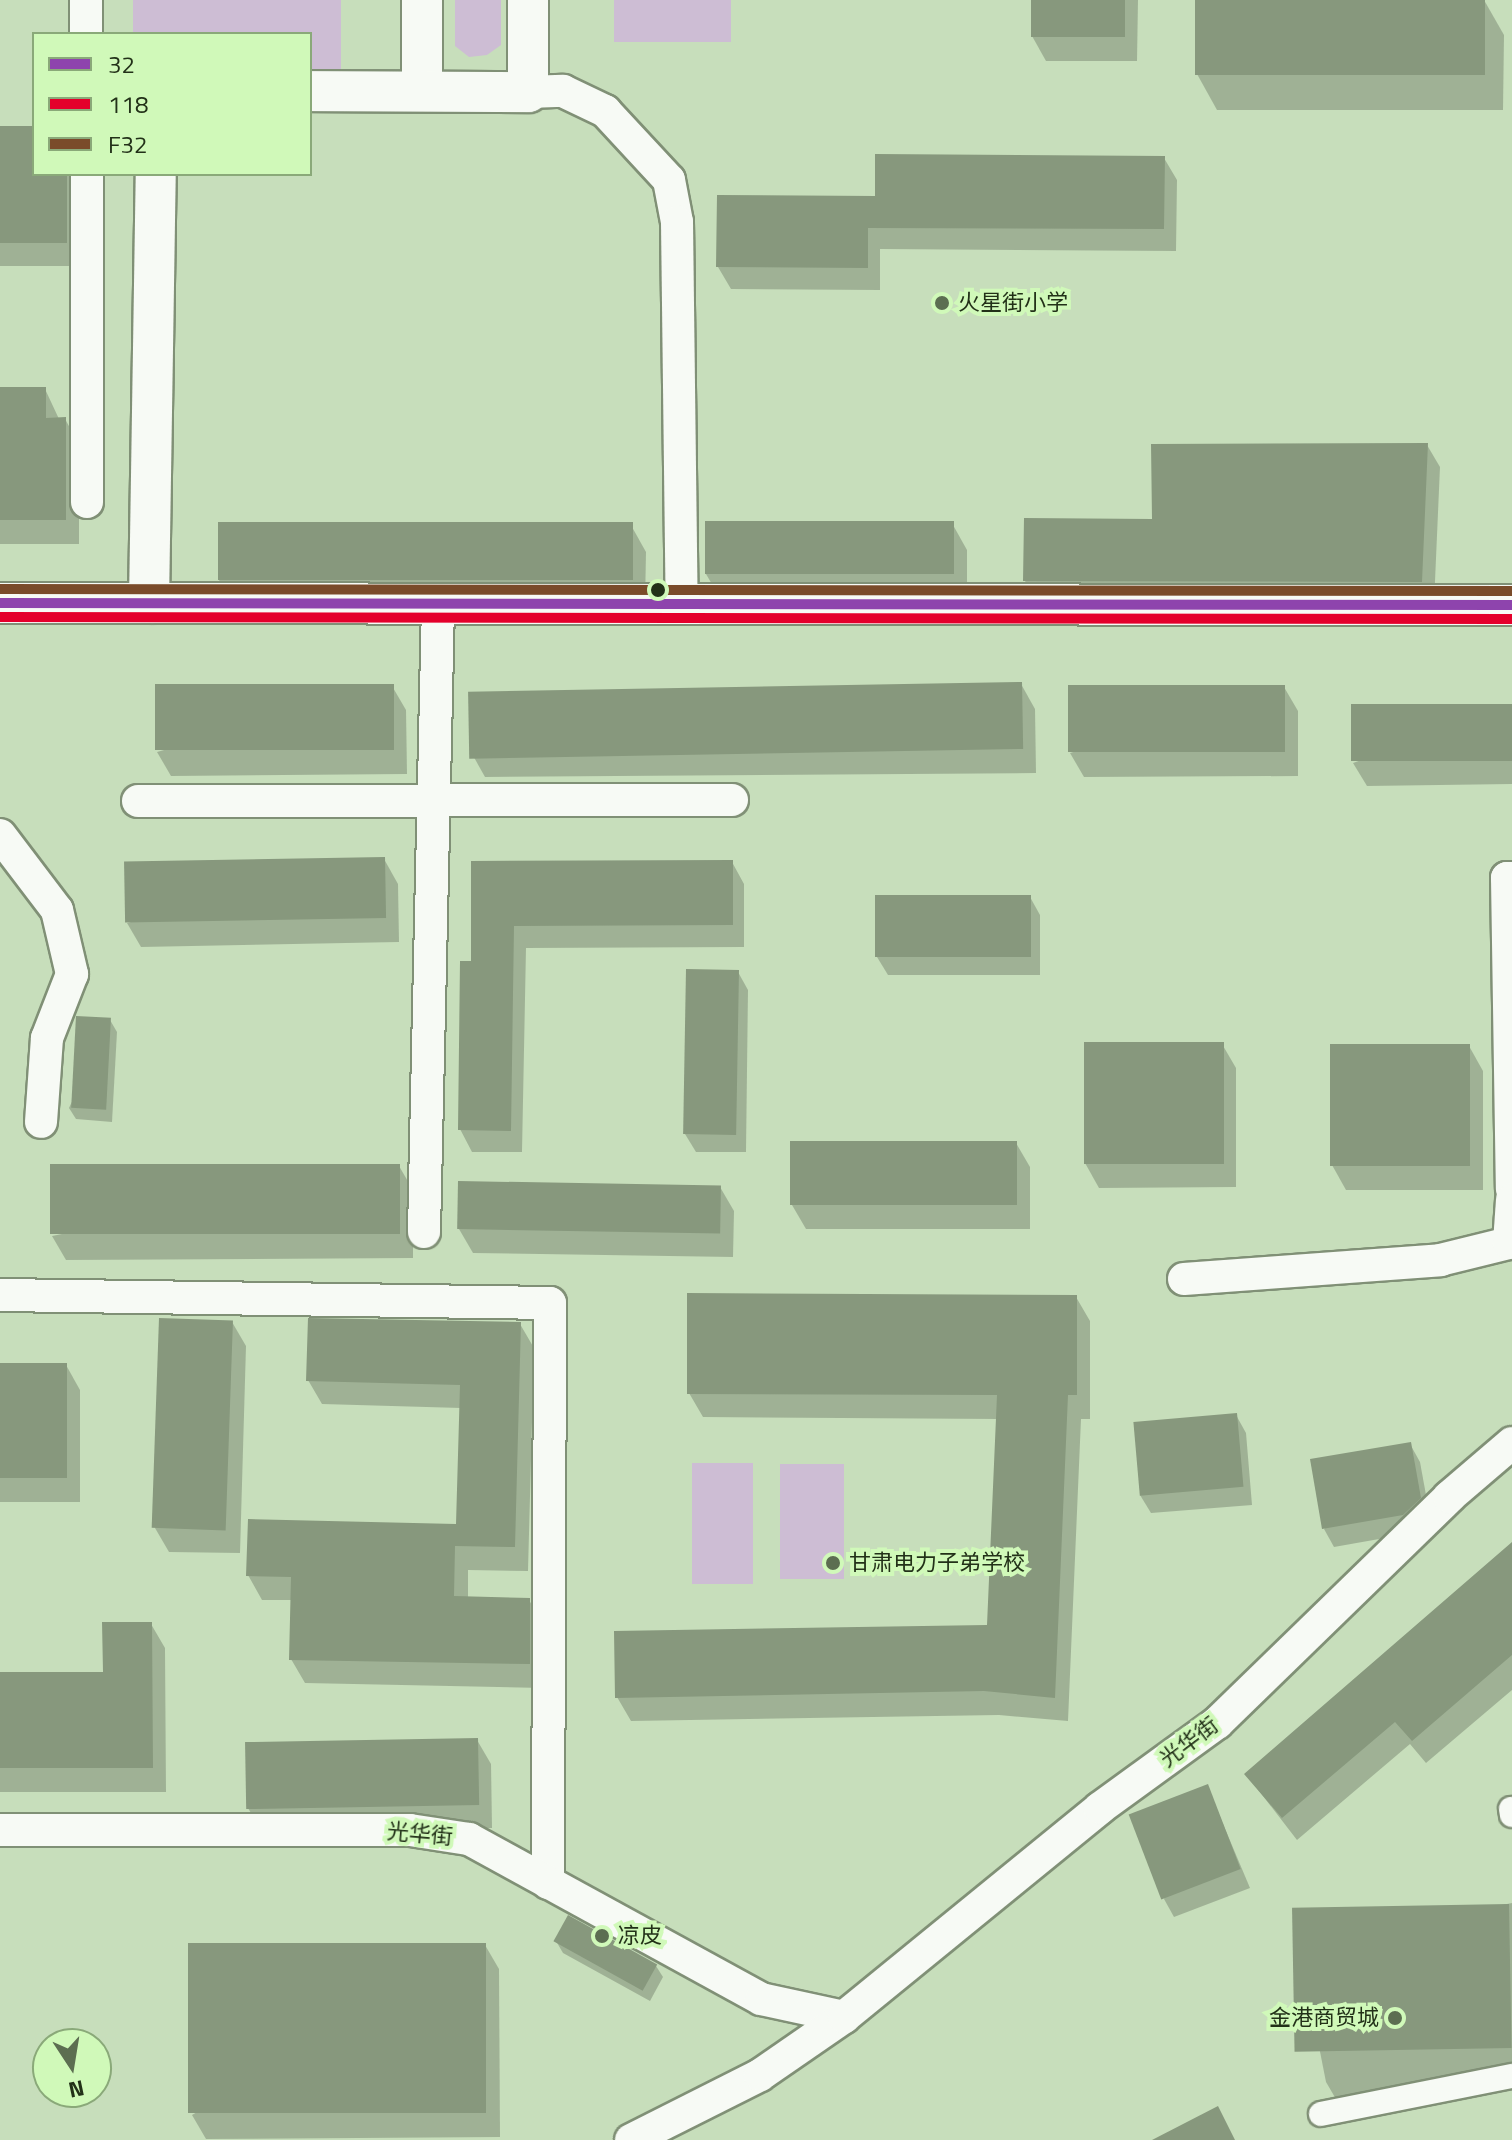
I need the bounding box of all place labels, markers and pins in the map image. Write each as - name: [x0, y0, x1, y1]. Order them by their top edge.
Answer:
- place label: 火星街小学: [958, 290, 1068, 316]
- marker: 火星街小学: [933, 294, 951, 312]
- unlabelled marker: [650, 582, 666, 598]
- place label: 甘肃电力子弟学校: [849, 1550, 1025, 1576]
- marker: 甘肃电力子弟学校: [824, 1554, 842, 1572]
- place label: 凉皮: [618, 1923, 662, 1949]
- marker: 凉皮: [593, 1927, 611, 1945]
- place label: 金港商贸城: [1269, 2005, 1379, 2031]
- marker: 金港商贸城: [1386, 2009, 1404, 2027]

